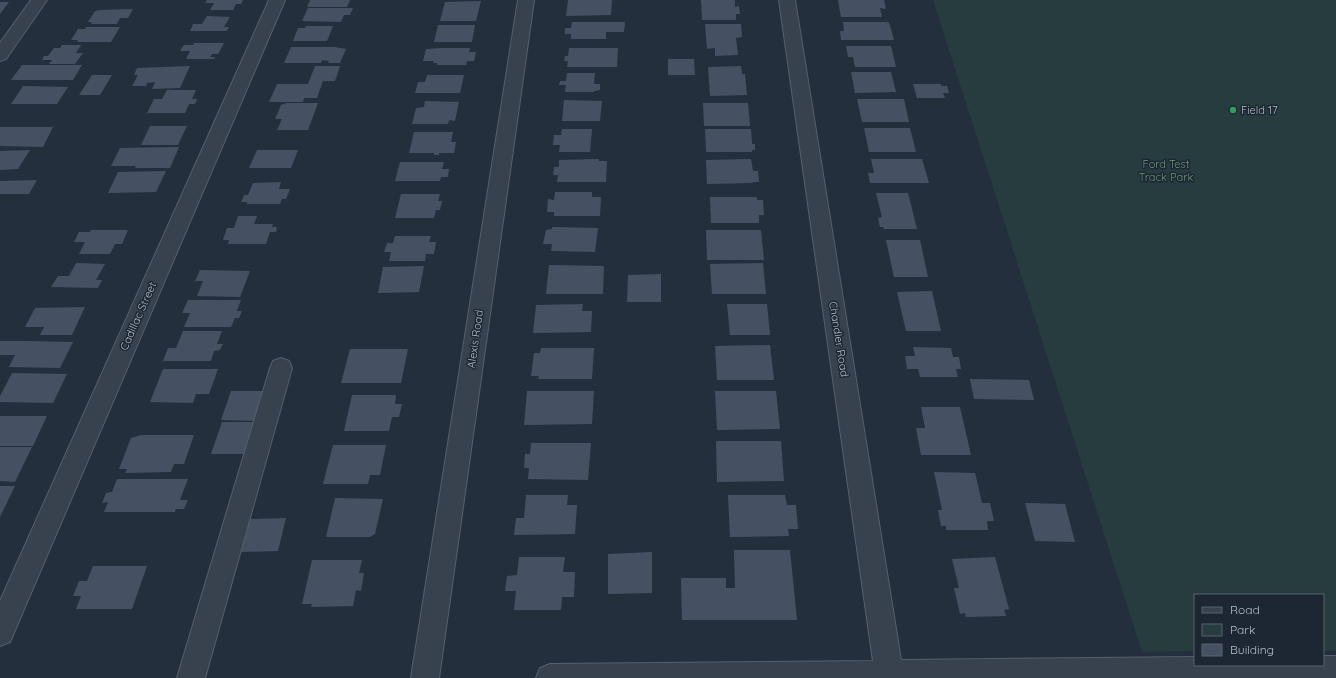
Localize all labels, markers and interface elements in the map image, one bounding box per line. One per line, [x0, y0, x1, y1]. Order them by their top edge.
place label: Field 17 [1241, 103, 1278, 117]
marker: Field 17 [1228, 105, 1238, 115]
park label: Ford Test Track Park [1139, 157, 1193, 184]
street label: Cadillac Street [117, 279, 159, 352]
street label: Chandler Road [826, 300, 852, 378]
street label: Alexis Road [464, 309, 486, 369]
legend [1194, 594, 1324, 666]
text: Road [1230, 602, 1260, 617]
text: Park [1230, 622, 1255, 637]
text: Building [1230, 642, 1274, 657]

